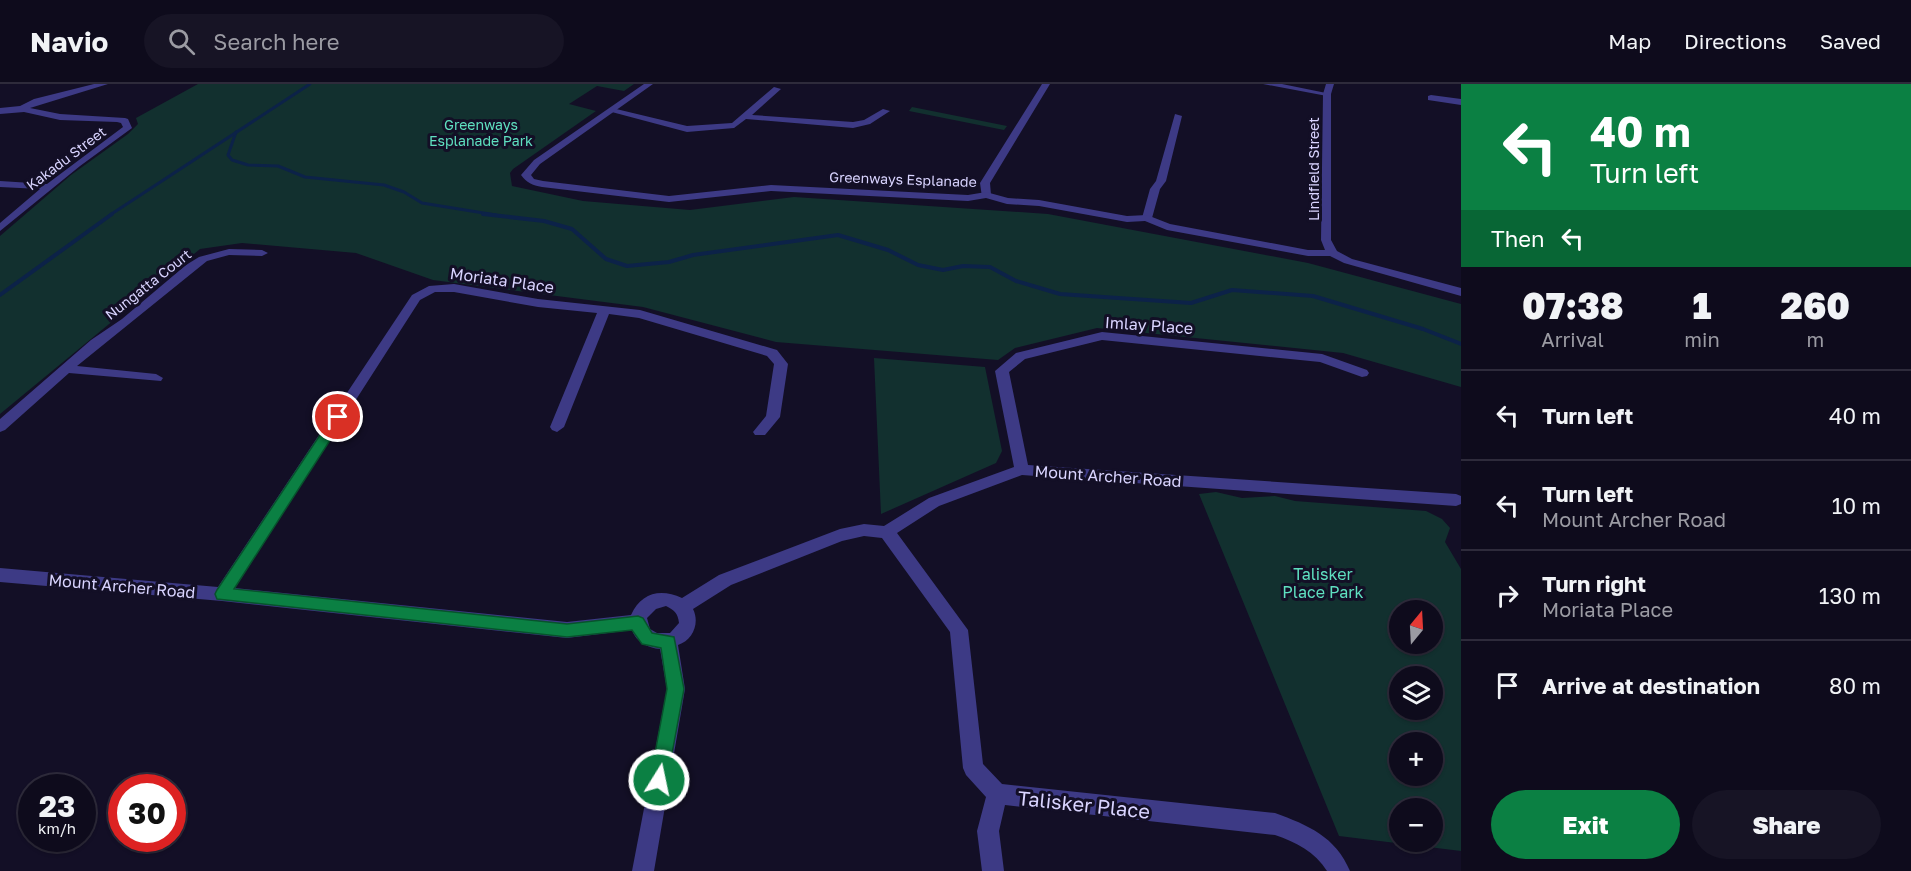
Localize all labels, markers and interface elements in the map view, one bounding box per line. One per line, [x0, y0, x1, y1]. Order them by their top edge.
search box [144, 14, 564, 68]
text: Navio [30, 25, 108, 58]
icon: search [165, 25, 198, 58]
text: Search here [213, 28, 339, 55]
text: Map [1608, 28, 1651, 54]
text: Directions [1684, 28, 1787, 54]
text: Saved [1820, 28, 1881, 54]
text: 40 m [1590, 106, 1691, 156]
icon: left [1491, 108, 1569, 186]
park label: Greenways Esplanade Park [429, 116, 533, 149]
street label: Lindfield Street [1305, 117, 1322, 221]
street label: Kakadu Street [23, 123, 109, 193]
text: Turn left [1590, 157, 1699, 189]
street label: Greenways Esplanade [829, 168, 977, 190]
icon: left [1556, 222, 1589, 255]
text: Then [1491, 225, 1544, 252]
street label: Nungatta Court [102, 245, 194, 323]
street label: Moriata Place [449, 263, 555, 297]
text: 07:38 [1522, 284, 1623, 327]
text: 1 [1693, 284, 1712, 327]
text: 260 [1781, 284, 1850, 327]
street label: Imlay Place [1104, 312, 1194, 338]
text: Arrival [1541, 327, 1604, 351]
text: min [1684, 327, 1720, 351]
text: m [1806, 327, 1824, 351]
pin [312, 391, 363, 442]
icon: left [1491, 399, 1524, 432]
icon: arrive [321, 400, 354, 433]
text: Turn left [1542, 402, 1633, 429]
text: 40 m [1829, 402, 1881, 429]
street label: Mount Archer Road [1034, 461, 1182, 491]
text: Turn left [1542, 480, 1633, 507]
icon: left [1491, 489, 1524, 522]
text: 10 m [1832, 492, 1881, 519]
text: Mount Archer Road [1542, 507, 1726, 531]
park label: Talisker Place Park [1282, 564, 1364, 602]
street label: Mount Archer Road [48, 570, 196, 602]
text: Turn right [1542, 570, 1646, 597]
icon: right [1491, 579, 1524, 612]
text: 130 m [1819, 582, 1881, 609]
text: Moriata Place [1542, 597, 1673, 621]
north arrow [1389, 600, 1443, 654]
map controls [1389, 600, 1443, 852]
button: layers [1389, 666, 1443, 720]
icon: arrive [1491, 669, 1524, 702]
text: Arrive at destination [1542, 672, 1760, 699]
text: 80 m [1829, 672, 1881, 699]
button: + [1389, 732, 1443, 786]
position arrow [627, 748, 691, 812]
speed limit sign: 30 [108, 774, 186, 852]
street label: Talisker Place [1017, 785, 1151, 823]
text: 23 [39, 788, 75, 824]
button: Exit [1491, 790, 1680, 859]
button: Share [1692, 790, 1881, 859]
button: − [1389, 798, 1443, 852]
text: km/h [38, 819, 76, 837]

